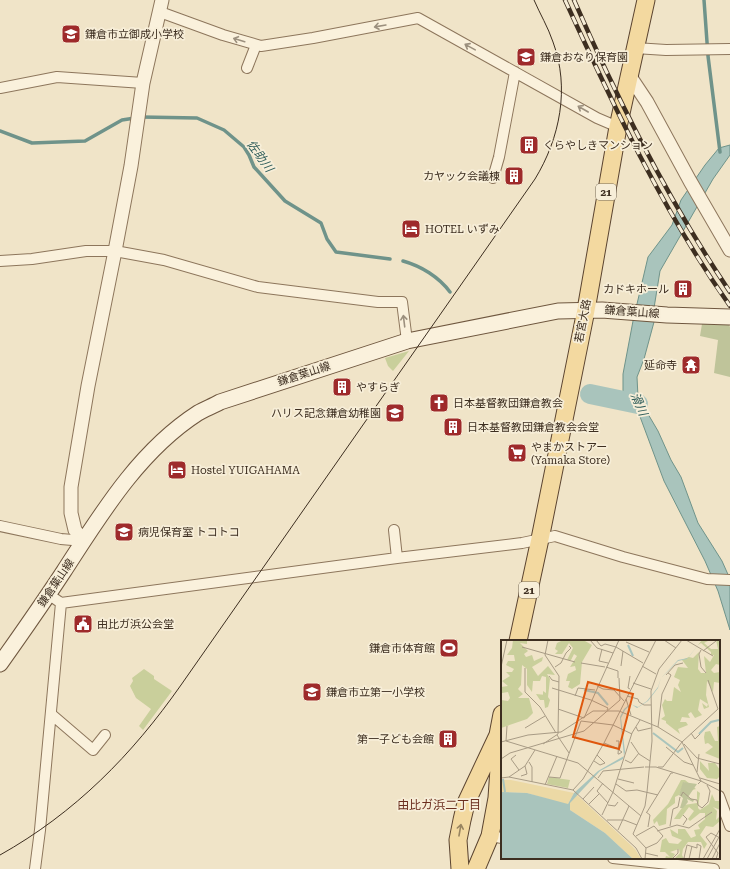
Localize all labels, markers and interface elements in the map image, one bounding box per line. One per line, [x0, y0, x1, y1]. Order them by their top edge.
one-way arrow [374, 22, 387, 30]
school or university icon: 鎌倉市立御成小学校 [60, 23, 82, 45]
place label: 鎌倉市立御成小学校 [85, 28, 184, 41]
one-way arrow [232, 36, 245, 43]
one-way arrow [464, 42, 476, 50]
school or university icon: 鎌倉おなり保育園 [515, 46, 537, 68]
place label: 鎌倉おなり保育園 [540, 51, 628, 64]
one-way arrow [577, 105, 589, 113]
building icon: くらやしきマンション [518, 134, 540, 156]
water label: 佐助川 [244, 137, 277, 176]
place label: くらやしきマンション [543, 139, 653, 152]
building icon: カヤック会議棟 [503, 165, 525, 187]
place label: カヤック会議棟 [423, 170, 500, 183]
road number: 21 [596, 184, 616, 200]
hotel icon: HOTEL いずみ [400, 218, 422, 240]
place label: HOTEL いずみ [425, 223, 500, 236]
building icon: カドキホール [672, 278, 694, 300]
place label: カドキホール [603, 283, 669, 296]
street label: 若宮大路 [572, 298, 594, 344]
street label: 鎌倉葉山線 [604, 304, 660, 320]
one-way arrow [400, 315, 408, 328]
temple icon: 延命寺 [680, 354, 702, 376]
street label: 鎌倉葉山線 [276, 359, 332, 389]
place label: 延命寺 [644, 359, 677, 372]
building icon: やすらぎ [331, 376, 353, 398]
place label: やすらぎ [356, 381, 400, 394]
water label: 滑川 [628, 390, 651, 420]
church icon: 日本基督教団鎌倉教会 [428, 392, 450, 414]
place label: 日本基督教団鎌倉教会 [453, 397, 563, 410]
school or university icon: ハリス記念鎌倉幼稚園 [384, 402, 406, 424]
place label: ハリス記念鎌倉幼稚園 [271, 407, 381, 420]
building icon: 日本基督教団鎌倉教会会堂 [442, 416, 464, 438]
place label: 日本基督教団鎌倉教会会堂 [467, 421, 599, 434]
place label: やまかストアー (Yamaka Store) [531, 441, 611, 467]
supermarket icon: やまかストアー (Yamaka Store) [506, 442, 528, 464]
hotel icon: Hostel YUIGAHAMA [166, 459, 188, 481]
place label: Hostel YUIGAHAMA [191, 464, 300, 477]
school or university icon: 病児保育室 トコトコ [113, 521, 135, 543]
place label: 病児保育室 トコトコ [138, 526, 240, 539]
street label: 鎌倉葉山線 [35, 557, 77, 609]
road number: 21 [519, 582, 539, 598]
public building icon: 由比ガ浜公会堂 [72, 613, 94, 635]
place label: 由比ガ浜公会堂 [97, 618, 174, 631]
sports icon: 鎌倉市体育館 [438, 637, 460, 659]
inset map [501, 640, 720, 859]
place label: 鎌倉市体育館 [369, 642, 435, 655]
school or university icon: 鎌倉市立第一小学校 [301, 681, 323, 703]
place label: 鎌倉市立第一小学校 [326, 686, 425, 699]
building icon: 第一子ども会館 [437, 728, 459, 750]
place label: 第一子ども会館 [357, 733, 434, 746]
district label: 由比ガ浜二丁目 [397, 798, 481, 812]
one-way arrow [456, 824, 464, 837]

